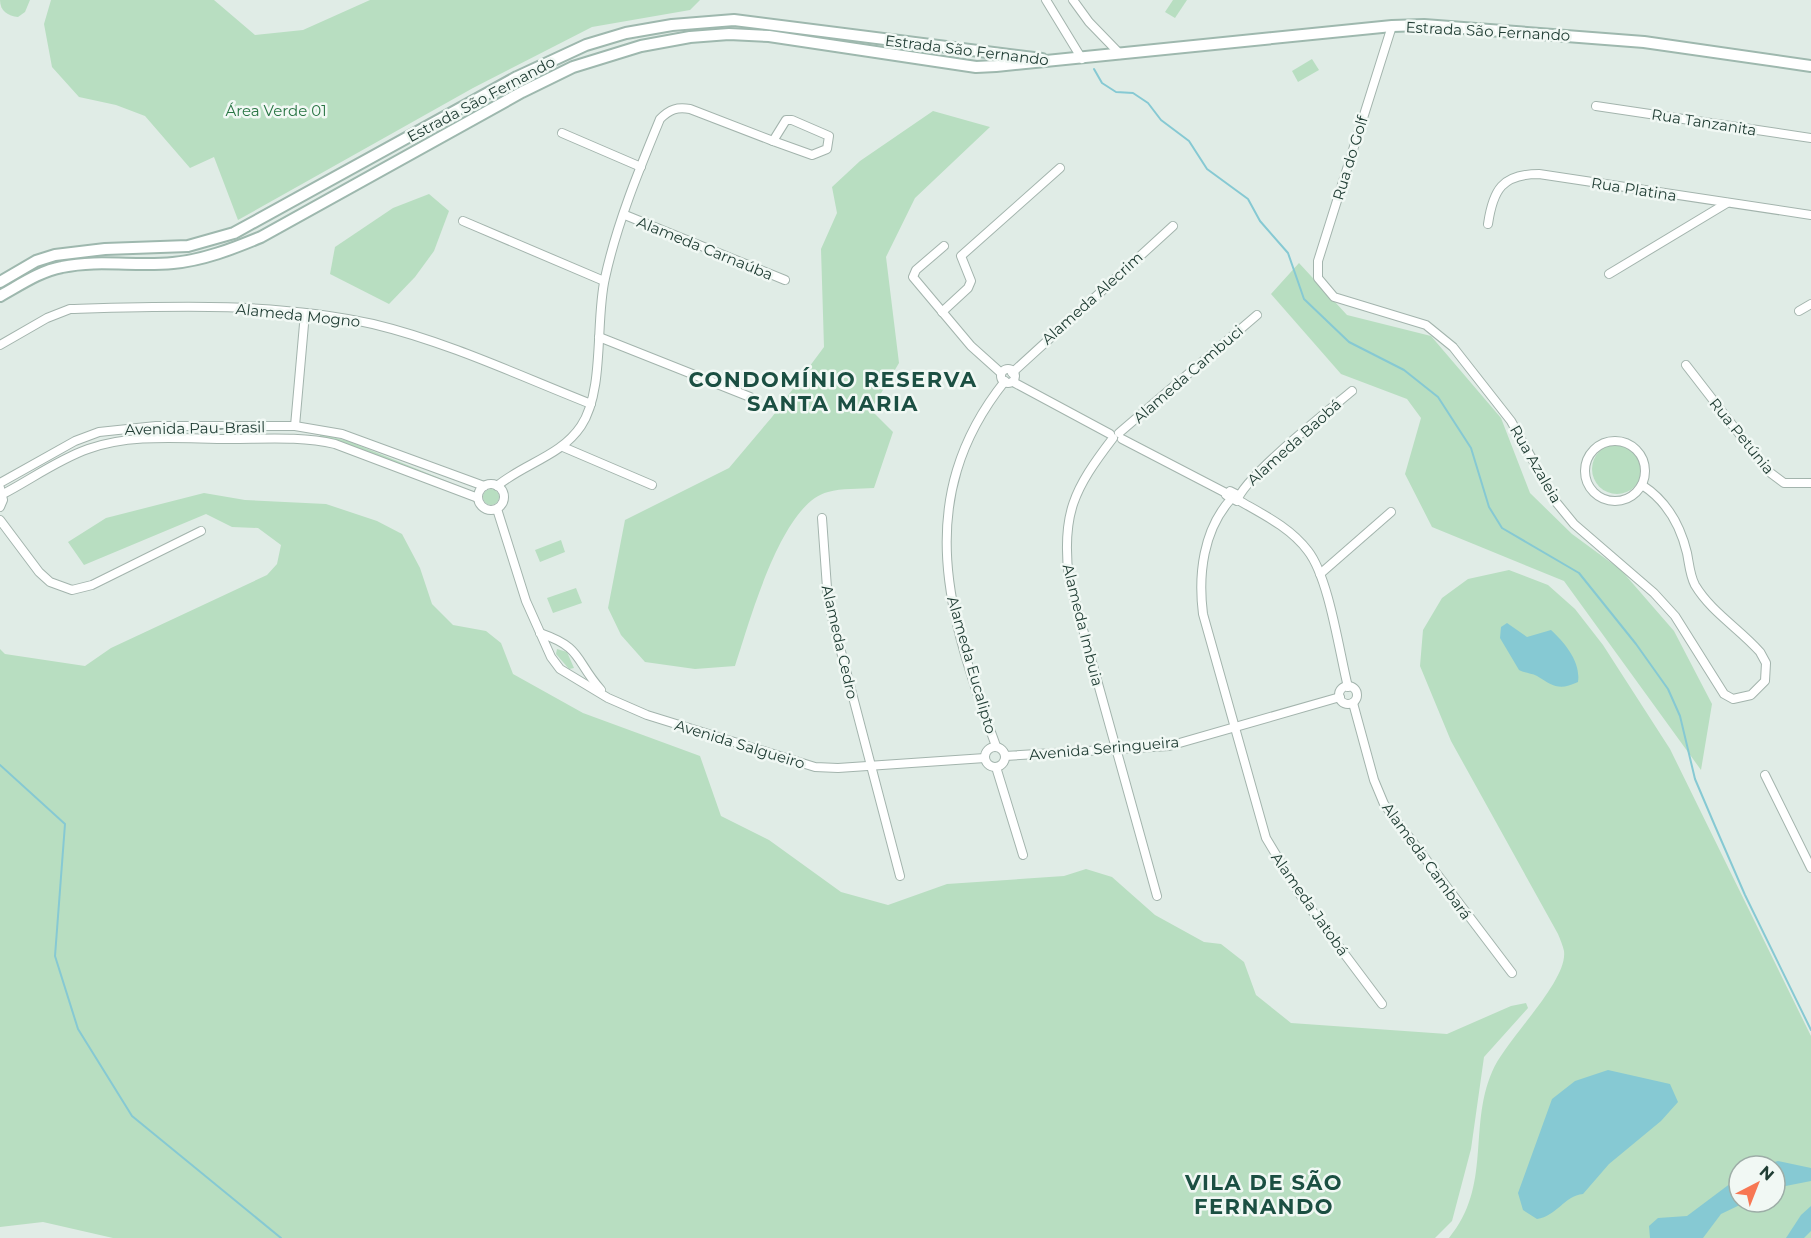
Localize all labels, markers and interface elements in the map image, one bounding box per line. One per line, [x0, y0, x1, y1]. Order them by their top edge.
street label: Estrada São Fernando [1405, 17, 1571, 45]
street label: Estrada São Fernando [884, 31, 1050, 69]
street label: Estrada São Fernando [404, 52, 558, 146]
park label: Área Verde 01 [225, 101, 327, 120]
street label: Rua Tanzanita [1650, 104, 1758, 140]
street label: Rua do Golf [1328, 113, 1372, 203]
street label: Rua Platina [1590, 173, 1678, 205]
street label: Alameda Carnaúba [634, 212, 776, 284]
street label: Alameda Alecrim [1037, 248, 1147, 348]
street label: Alameda Mogno [235, 299, 361, 331]
street label: Alameda Cambuci [1129, 321, 1247, 427]
district label: CONDOMÍNIO RESERVA SANTA MARIA [688, 367, 978, 416]
street label: Rua Petúnia [1705, 394, 1779, 478]
street label: Alameda Baobá [1243, 395, 1345, 489]
street label: Avenida Pau-Brasil [125, 417, 265, 439]
street label: Rua Azaleia [1506, 422, 1566, 506]
street label: Alameda Imbuia [1059, 562, 1107, 688]
street label: Alameda Cedro [818, 583, 862, 701]
street label: Alameda Eucalipto [943, 594, 1001, 736]
street label: Avenida Salgueiro [673, 715, 807, 773]
street label: Avenida Seringueira [1028, 732, 1180, 764]
street label: Alameda Cambará [1378, 799, 1476, 923]
street label: Alameda Jatobá [1267, 849, 1353, 959]
north arrow [1727, 1154, 1787, 1214]
text: N [1756, 1162, 1778, 1185]
district label: VILA DE SÃO FERNANDO [1184, 1170, 1343, 1219]

